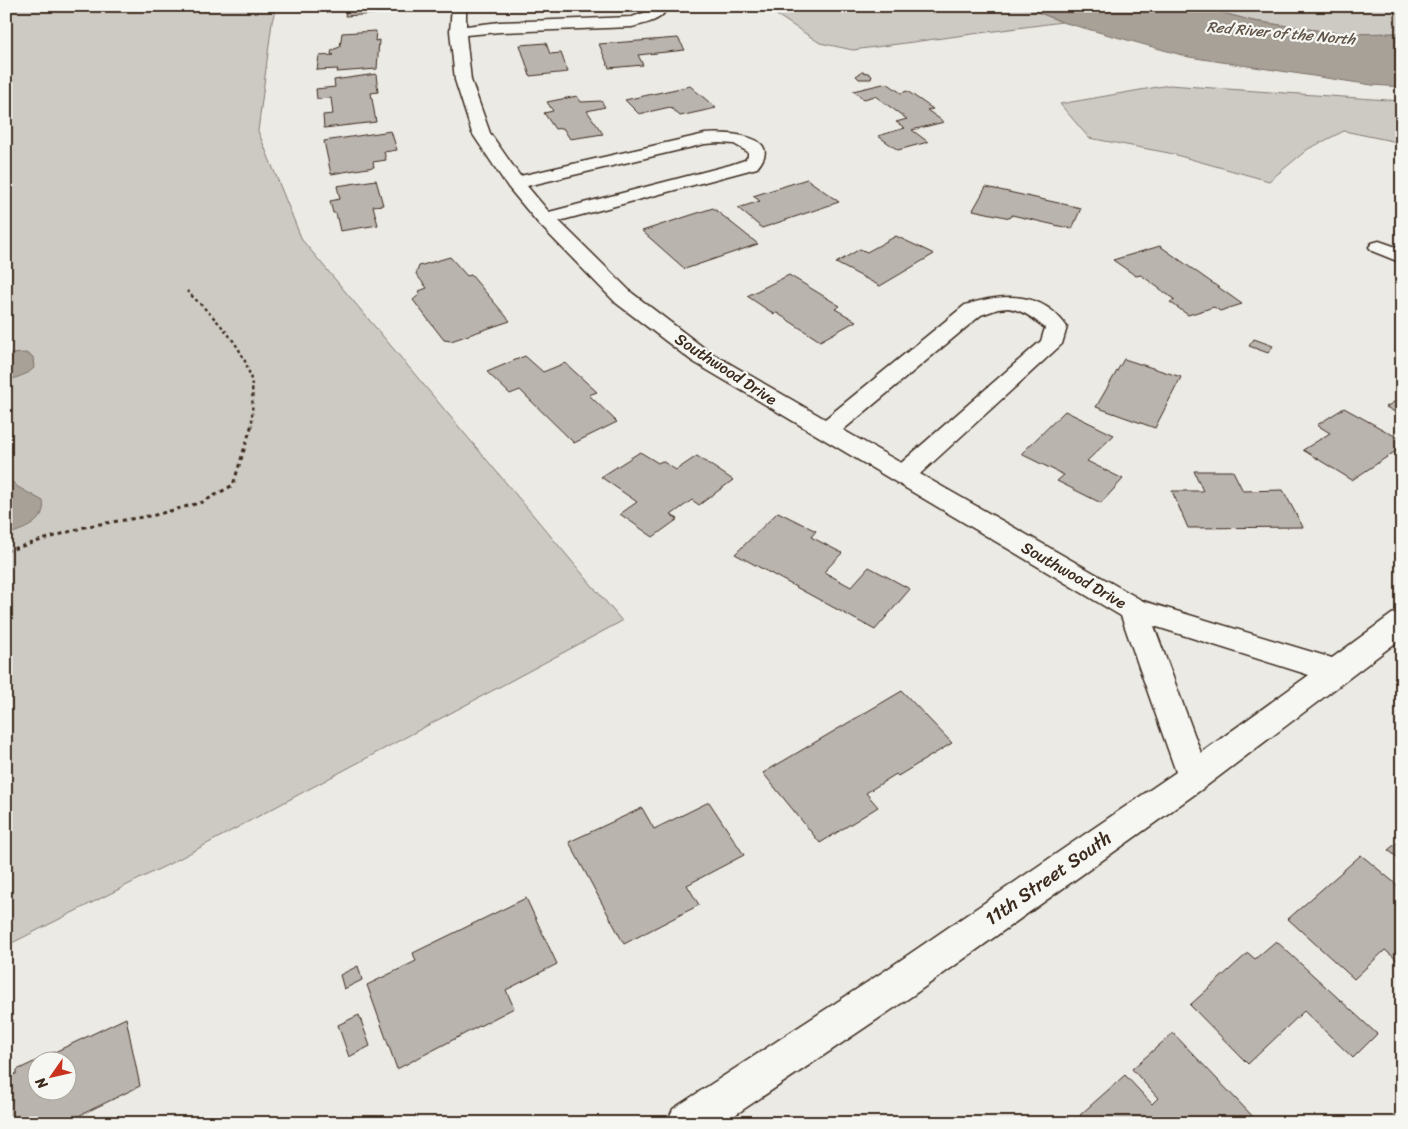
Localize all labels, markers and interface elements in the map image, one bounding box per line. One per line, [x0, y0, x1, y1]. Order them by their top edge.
water label: Red River of the North [1206, 14, 1357, 53]
street label: Southwood Drive [669, 325, 783, 413]
street label: Southwood Drive [1016, 533, 1132, 617]
street label: 11th Street South [978, 822, 1118, 934]
north arrow [28, 1052, 78, 1102]
text: N [28, 1072, 55, 1095]

